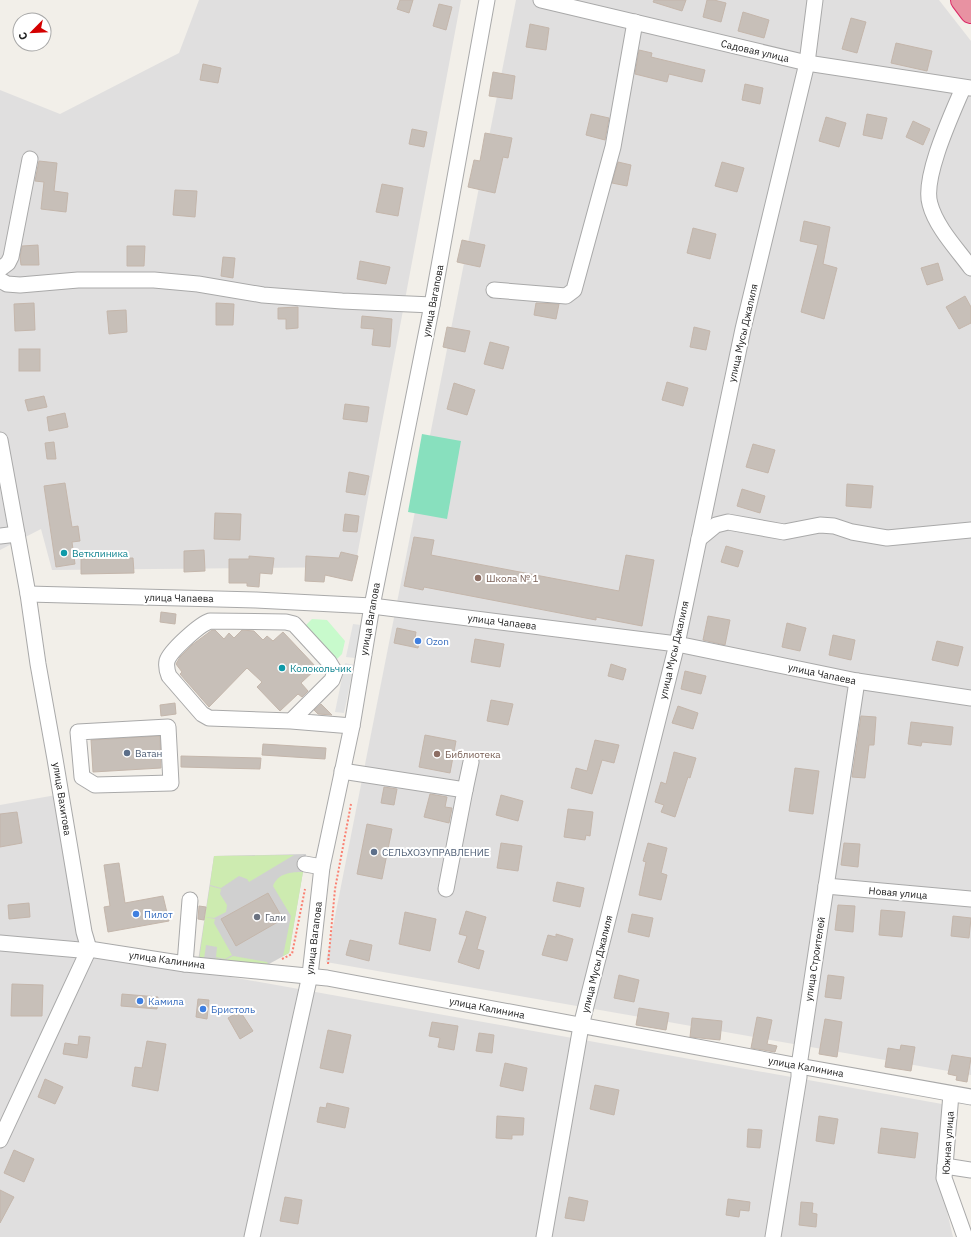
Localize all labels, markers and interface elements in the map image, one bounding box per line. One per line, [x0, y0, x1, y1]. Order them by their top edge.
north arrow [12, 12, 52, 52]
text: С [15, 30, 31, 42]
street label: Садовая улица [720, 37, 791, 65]
street label: улица Вагапова [420, 263, 447, 338]
street label: улица Мусы Джалиля [725, 283, 761, 383]
place label: Ветклиника [72, 547, 129, 560]
marker: Ветклиника [59, 548, 69, 558]
place label: Школа № 1 [486, 572, 538, 585]
marker: Школа № 1 [473, 573, 483, 583]
street label: улица Вагапова [357, 581, 383, 656]
street label: улица Чапаева [144, 591, 214, 605]
street label: улица Мусы Джалиля [656, 600, 692, 700]
street label: улица Чапаева [467, 611, 538, 633]
place label: Ozon [426, 635, 449, 648]
marker: Ozon [413, 636, 423, 646]
street label: улица Чапаева [787, 660, 858, 688]
place label: Колокольчик [290, 662, 352, 675]
marker: Колокольчик [277, 663, 287, 673]
place label: Ватан [135, 747, 163, 760]
marker: Ватан [122, 748, 132, 758]
place label: Библиотека [445, 748, 501, 761]
marker: Библиотека [432, 749, 442, 759]
street label: улица Вахитова [50, 761, 74, 837]
place label: СЕЛЬХОЗУПРАВЛЕНИЕ [382, 846, 490, 859]
marker: СЕЛЬХОЗУПРАВЛЕНИЕ [369, 847, 379, 857]
street label: Новая улица [868, 884, 929, 902]
street label: улица Вагапова [303, 900, 325, 975]
place label: Пилот [144, 908, 173, 921]
marker: Пилот [131, 909, 141, 919]
place label: Гали [265, 911, 286, 924]
marker: Гали [252, 912, 262, 922]
street label: улица Мусы Джалиля [579, 914, 615, 1014]
street label: улица Строителей [802, 916, 828, 1002]
street label: улица Калинина [128, 948, 206, 972]
street label: улица Калинина [448, 994, 526, 1022]
place label: Камила [148, 995, 184, 1008]
marker: Камила [135, 996, 145, 1006]
place label: Бристоль [211, 1003, 255, 1016]
marker: Бристоль [198, 1004, 208, 1014]
street label: улица Калинина [767, 1054, 845, 1080]
street label: Южная улица [939, 1110, 957, 1175]

